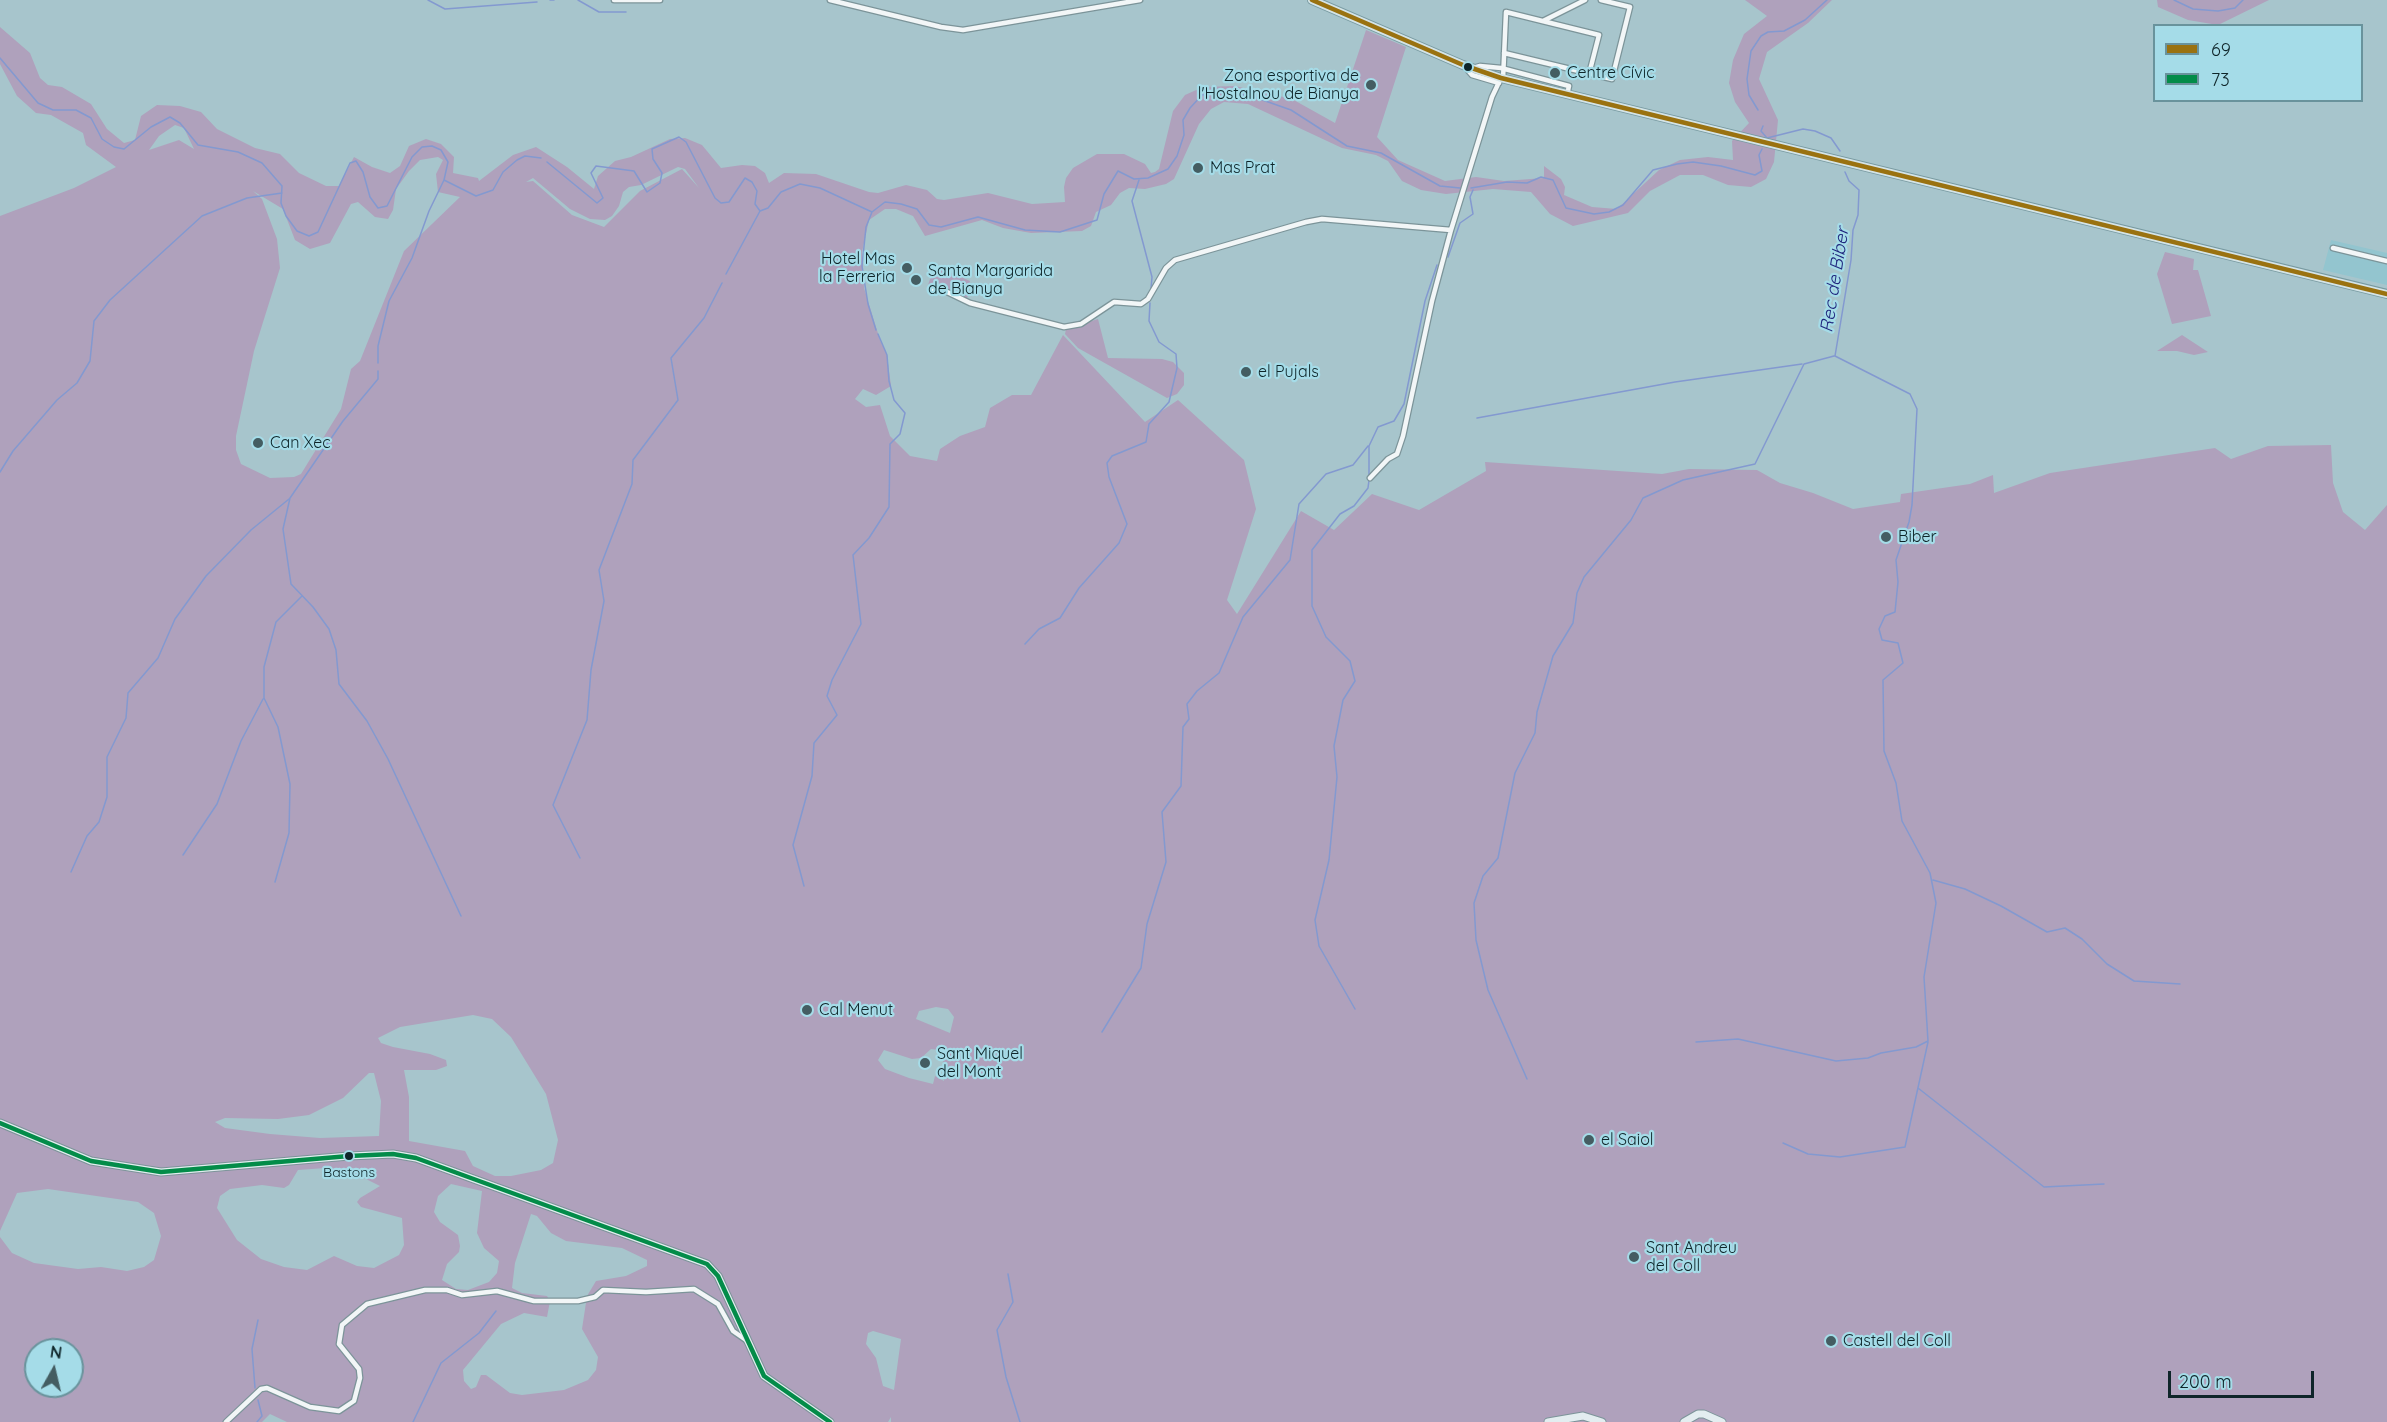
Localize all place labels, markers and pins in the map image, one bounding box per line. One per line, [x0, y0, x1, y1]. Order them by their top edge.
unlabelled marker [1462, 61, 1474, 73]
place label: Centre Cívic [1567, 63, 1654, 83]
place label: Zona esportiva de l'Hostalnou de Bianya [1198, 66, 1359, 104]
marker: Centre Cívic [1548, 66, 1562, 80]
marker: Zona esportiva de l'Hostalnou de Bianya [1364, 78, 1378, 92]
place label: Mas Prat [1210, 158, 1275, 178]
marker: Mas Prat [1191, 161, 1205, 175]
place label: Hotel Mas la Ferreria [819, 249, 895, 287]
marker: Hotel Mas la Ferreria [900, 261, 914, 275]
place label: Santa Margarida de Bianya [928, 261, 1053, 299]
marker: Santa Margarida de Bianya [909, 273, 923, 287]
place label: el Pujals [1258, 362, 1319, 382]
marker: el Pujals [1239, 365, 1253, 379]
place label: Can Xec [270, 433, 331, 453]
marker: Can Xec [251, 436, 265, 450]
place label: Biber [1898, 527, 1937, 547]
marker: Biber [1879, 530, 1893, 544]
place label: Cal Menut [819, 1000, 893, 1020]
marker: Cal Menut [800, 1003, 814, 1017]
place label: Sant Miquel del Mont [937, 1044, 1023, 1082]
marker: Sant Miquel del Mont [918, 1056, 932, 1070]
place label: el Saiol [1601, 1130, 1654, 1150]
marker: el Saiol [1582, 1133, 1596, 1147]
marker: Bastons [343, 1150, 355, 1162]
place label: Bastons [323, 1165, 375, 1181]
place label: Sant Andreu del Coll [1646, 1238, 1737, 1276]
marker: Sant Andreu del Coll [1627, 1250, 1641, 1264]
place label: Castell del Coll [1843, 1331, 1951, 1351]
marker: Castell del Coll [1824, 1334, 1838, 1348]

